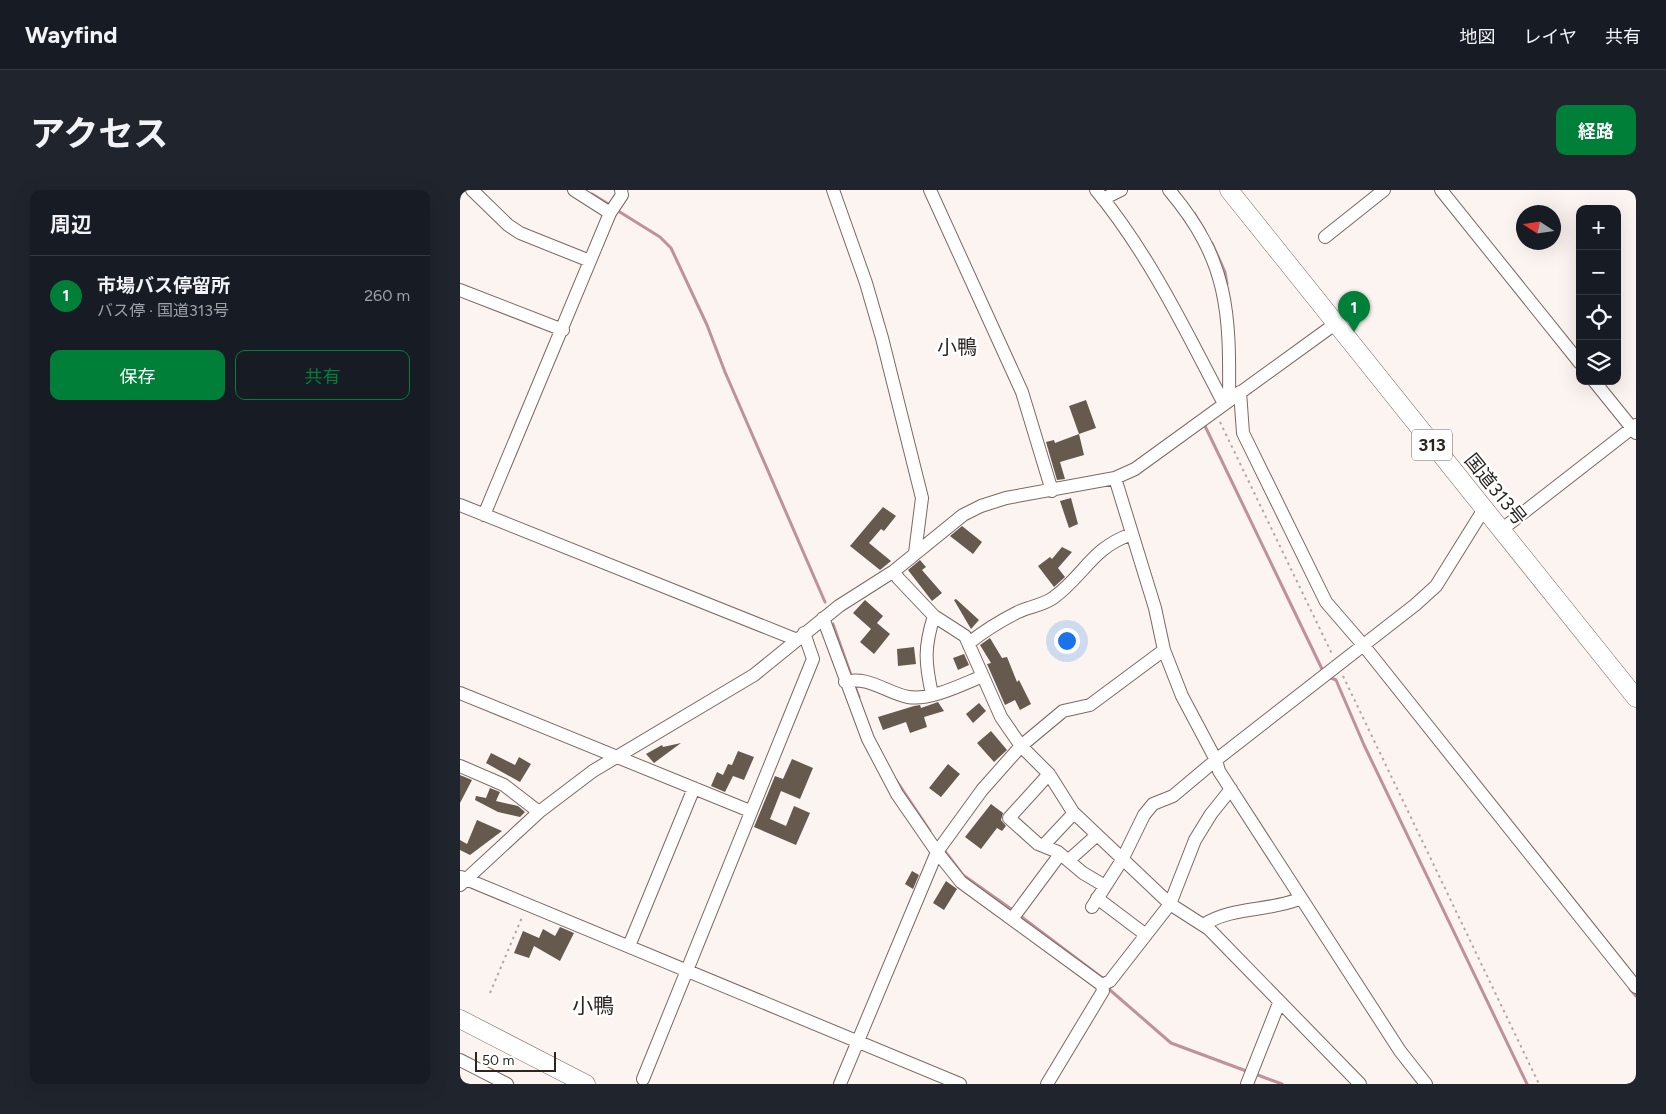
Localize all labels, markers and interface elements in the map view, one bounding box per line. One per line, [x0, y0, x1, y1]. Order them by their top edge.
text: Wayfind [25, 20, 118, 49]
text: 地図 [1460, 26, 1496, 48]
text: レイヤ [1524, 26, 1577, 48]
text: 共有 [1605, 26, 1641, 48]
button: 経路 [1556, 105, 1636, 155]
text: アクセス [30, 113, 168, 155]
north arrow [1516, 205, 1561, 250]
map controls [1576, 205, 1621, 385]
button: + [1576, 205, 1621, 250]
text: 周辺 [50, 212, 92, 237]
button: − [1576, 250, 1621, 295]
text: 市場バス停留所 [97, 274, 230, 297]
text: 1 [63, 286, 69, 305]
text: 260 m [364, 286, 410, 305]
pin: 1 [1338, 291, 1370, 332]
button: locate [1576, 295, 1621, 340]
text: バス停 · 国道313号 [97, 301, 229, 320]
district label: 小鴨 [937, 335, 977, 359]
button: layers [1576, 340, 1621, 385]
button: 保存 [50, 350, 225, 400]
button: 共有 [235, 350, 410, 400]
road number: 313 [1412, 430, 1452, 460]
street label: 国道313号 [1460, 449, 1531, 530]
your location [1054, 628, 1080, 654]
district label: 小鴨 [572, 993, 614, 1018]
scale bar [475, 1049, 556, 1072]
text: 50 m [482, 1052, 514, 1069]

